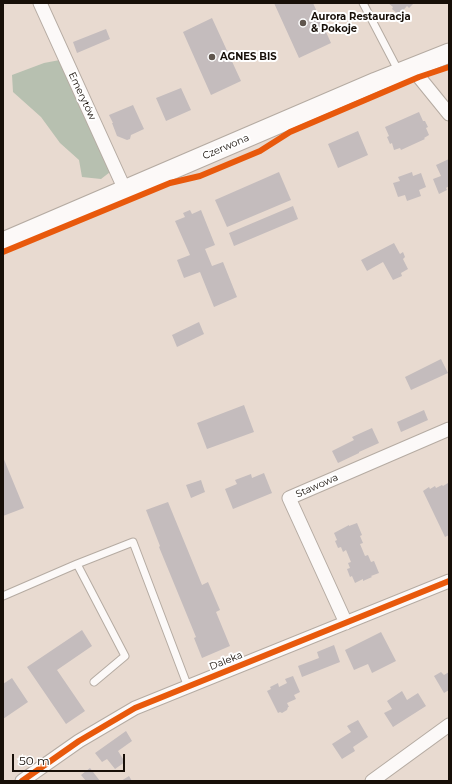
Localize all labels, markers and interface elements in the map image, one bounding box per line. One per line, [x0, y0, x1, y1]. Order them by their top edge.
place label: Aurora Restauracja & Pokoje [311, 11, 411, 34]
marker: Aurora Restauracja & Pokoje [298, 18, 308, 28]
place label: AGNES BIS [220, 51, 277, 63]
marker: AGNES BIS [207, 52, 217, 62]
street label: Emerytów [66, 70, 98, 122]
street label: Czerwona [201, 132, 251, 162]
street label: Stawowa [294, 471, 340, 501]
street label: Daleka [208, 649, 244, 673]
scale bar [14, 746, 127, 772]
text: 50 m [19, 753, 50, 768]

